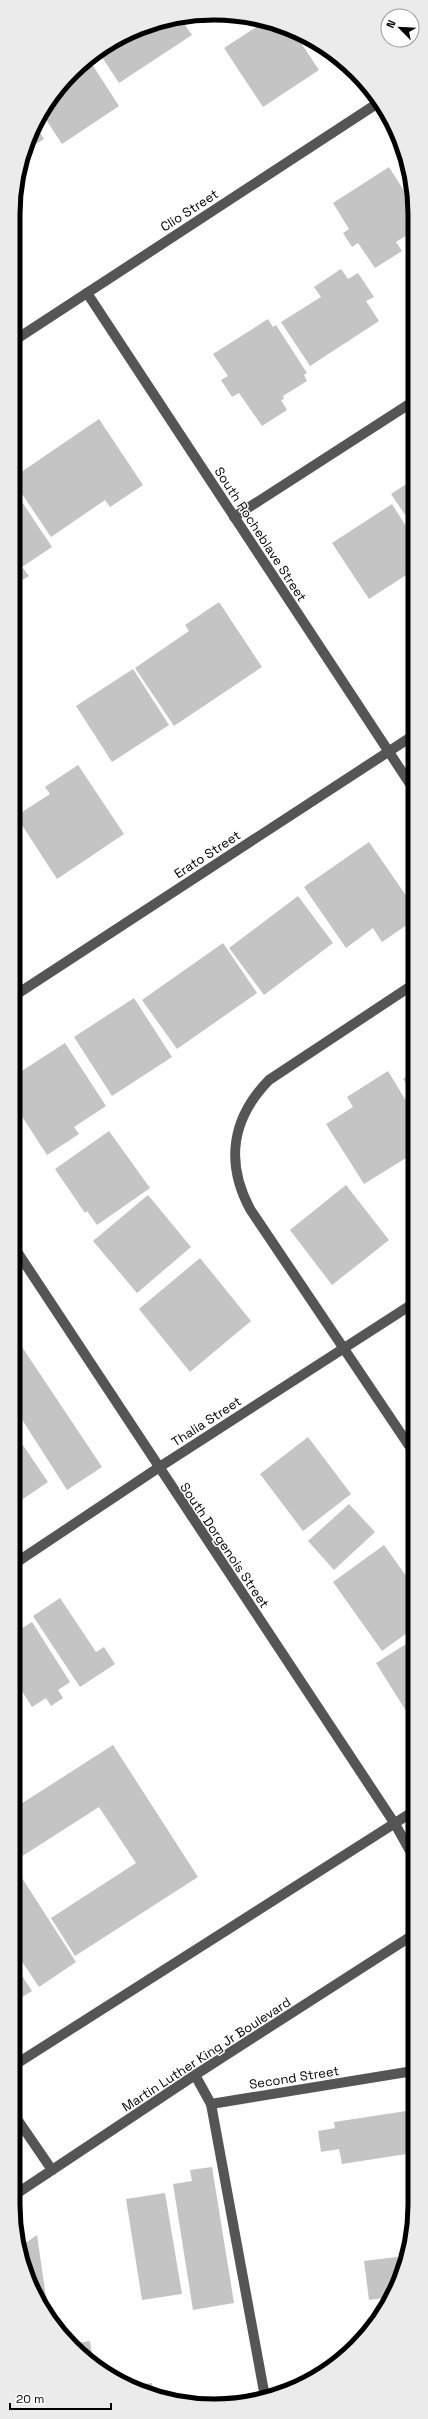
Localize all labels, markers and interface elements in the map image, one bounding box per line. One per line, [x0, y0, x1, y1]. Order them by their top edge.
north arrow [380, 8, 420, 48]
text: N [383, 18, 399, 30]
street label: Clio Street [157, 185, 222, 235]
street label: South Rocheblave Street [211, 464, 311, 605]
street label: Erato Street [171, 827, 244, 882]
street label: Thalia Street [168, 1392, 244, 1450]
street label: South Dorgenois Street [176, 1479, 273, 1611]
street label: Martin Luther King Jr Boulevard [119, 1993, 294, 2115]
street label: Second Street [248, 2062, 340, 2093]
scale bar [10, 2385, 111, 2411]
text: 20 m [16, 2391, 44, 2407]

